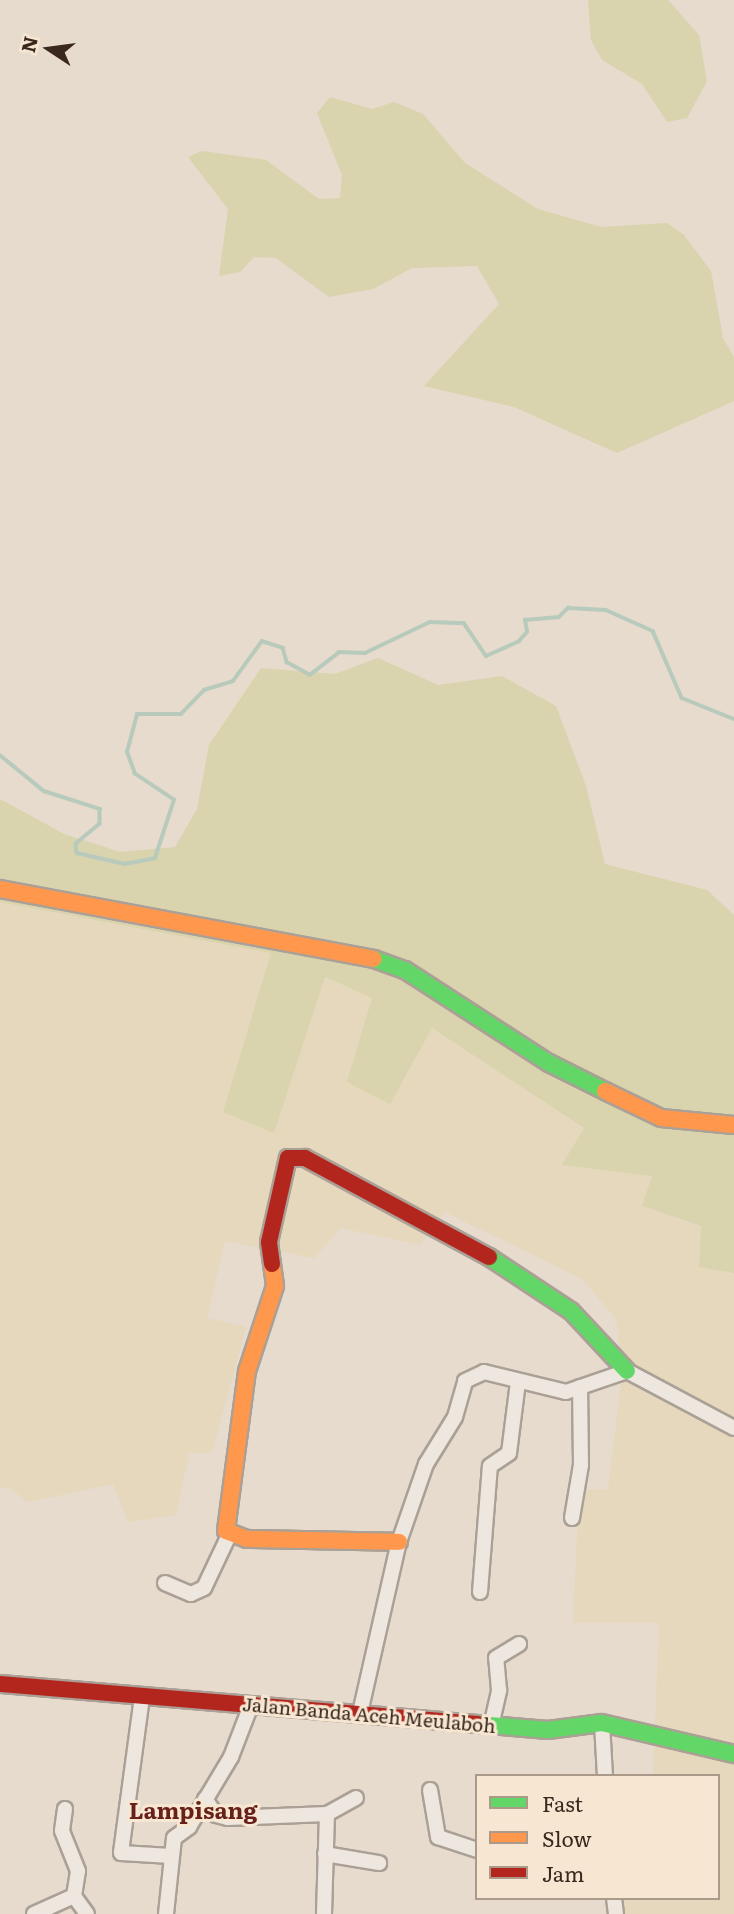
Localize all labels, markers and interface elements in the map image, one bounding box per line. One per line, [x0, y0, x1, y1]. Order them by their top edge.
north arrow [14, 14, 84, 84]
text: N [13, 33, 44, 55]
street label: Jalan Banda Aceh Meulaboh [241, 1693, 497, 1737]
legend [475, 1774, 720, 1900]
text: Fast [542, 1787, 583, 1818]
district label: Lampisang [129, 1795, 257, 1823]
text: Slow [542, 1822, 592, 1853]
text: Jam [542, 1857, 584, 1888]

